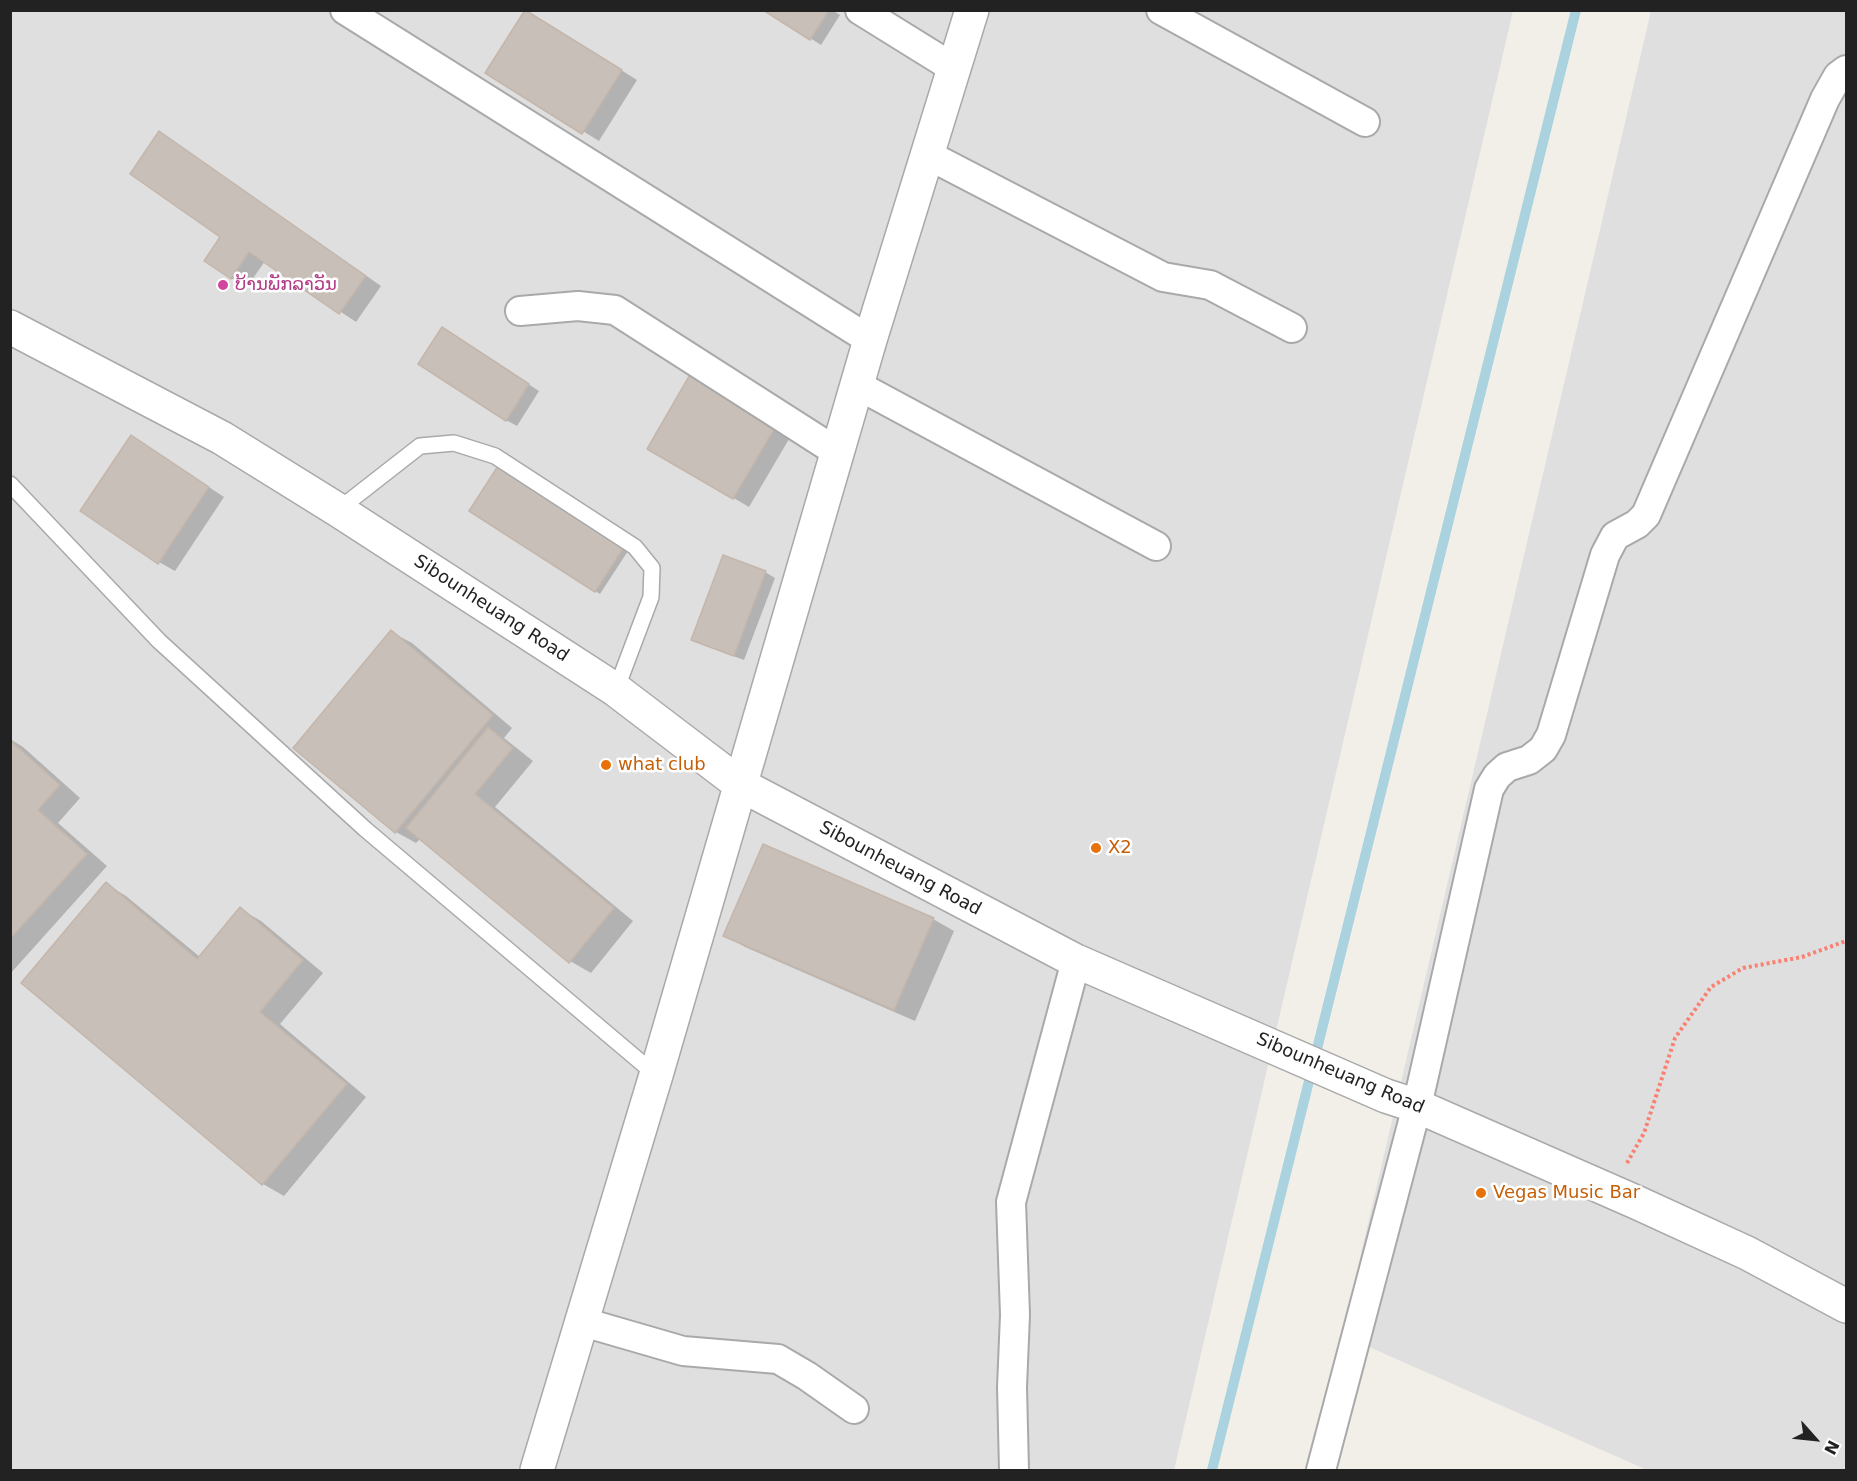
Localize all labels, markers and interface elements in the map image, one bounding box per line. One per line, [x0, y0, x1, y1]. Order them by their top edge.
place label: ບ້ານພັກລາວັນ [235, 274, 337, 296]
marker: ບ້ານພັກລາວັນ [216, 278, 230, 292]
street label: Sibounheuang Road [410, 551, 572, 667]
place label: what club [618, 754, 706, 776]
marker: what club [599, 758, 613, 772]
street label: Sibounheuang Road [815, 817, 985, 921]
place label: X2 [1108, 837, 1132, 859]
marker: X2 [1089, 841, 1103, 855]
street label: Sibounheuang Road [1253, 1029, 1427, 1119]
place label: Vegas Music Bar [1493, 1182, 1640, 1204]
marker: Vegas Music Bar [1474, 1186, 1488, 1200]
north arrow [1785, 1409, 1845, 1469]
text: N [1820, 1437, 1843, 1458]

